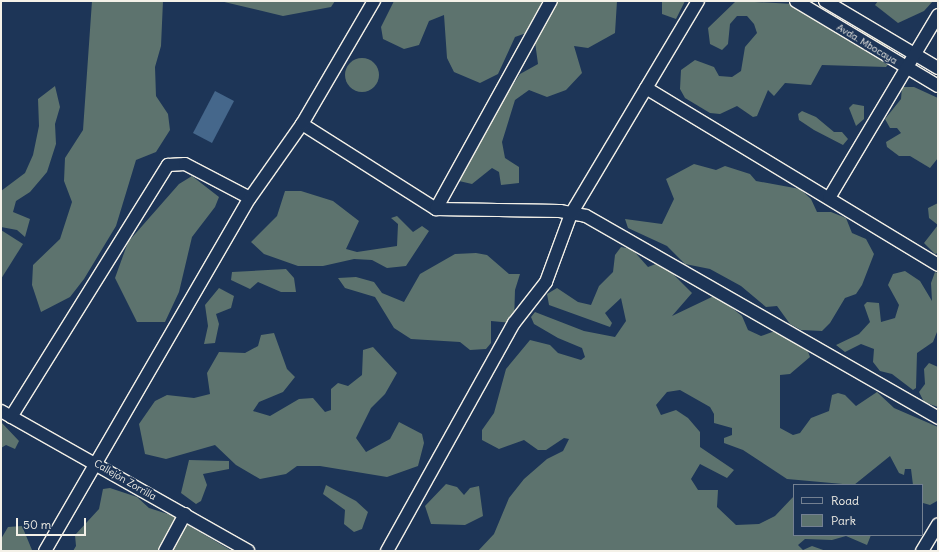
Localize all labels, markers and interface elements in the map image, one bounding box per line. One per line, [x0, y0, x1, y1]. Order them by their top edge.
street label: Avda. Mbocaya [835, 21, 899, 67]
street label: Callejón Zorrilla [92, 457, 158, 503]
legend [793, 484, 923, 536]
text: Road [831, 493, 859, 508]
scale bar [18, 510, 88, 536]
text: Park [831, 513, 856, 528]
text: 50 m [23, 517, 51, 532]

